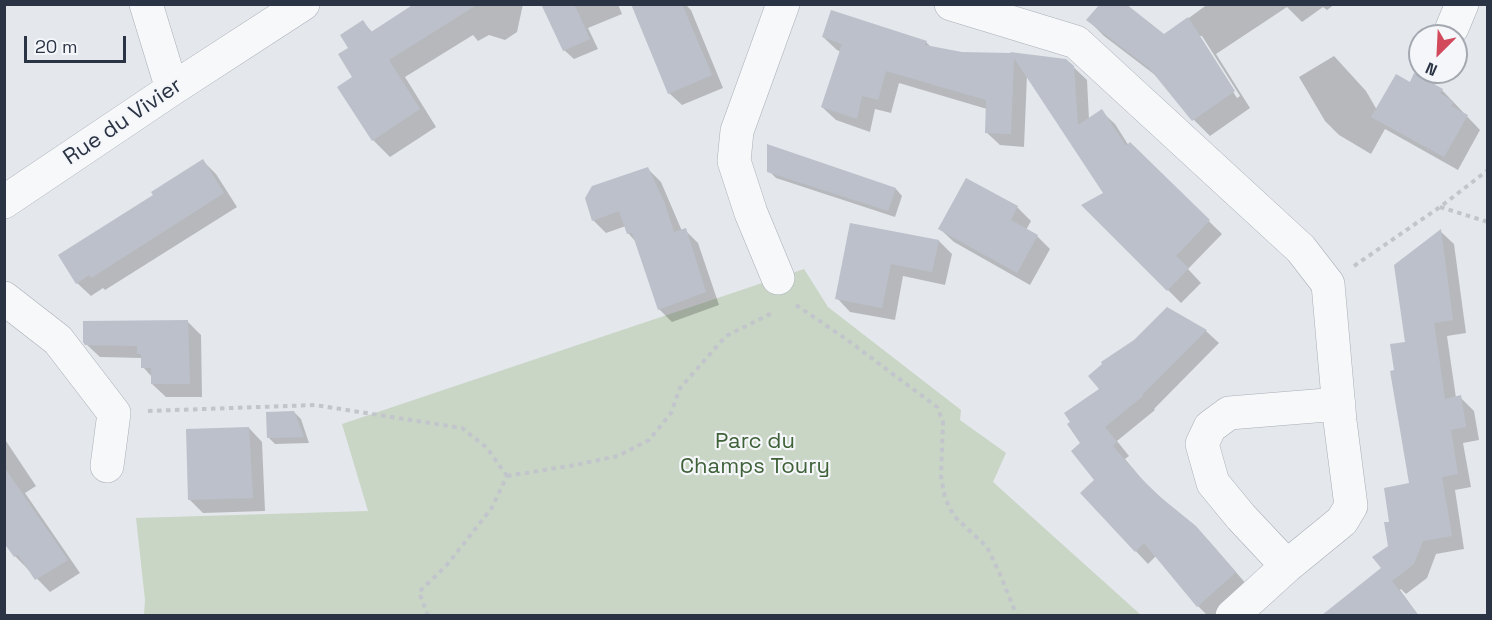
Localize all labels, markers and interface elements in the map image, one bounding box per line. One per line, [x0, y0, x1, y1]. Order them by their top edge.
scale bar [27, 24, 129, 62]
north arrow [1408, 24, 1468, 84]
text: 20 m [35, 35, 78, 58]
text: N [1422, 57, 1440, 81]
street label: Rue du Vivier [59, 73, 187, 171]
park label: Parc du Champs Toury [680, 429, 830, 481]

